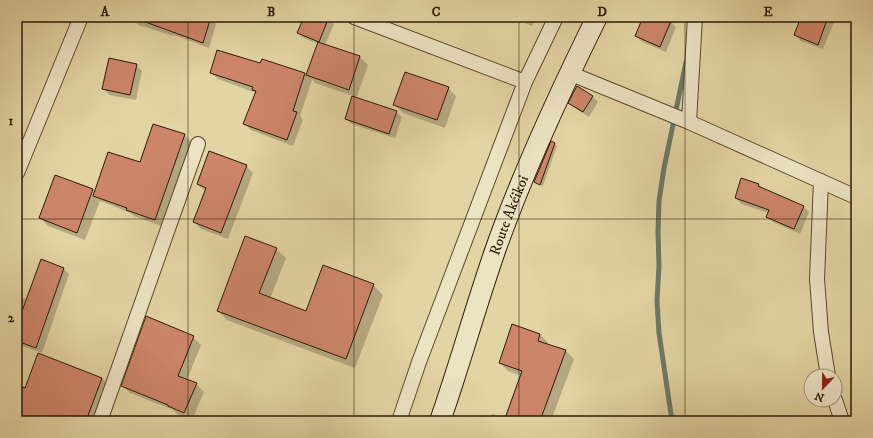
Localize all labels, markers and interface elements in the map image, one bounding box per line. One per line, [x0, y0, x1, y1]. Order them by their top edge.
text: A [100, 4, 110, 20]
text: B [267, 4, 275, 20]
text: C [432, 4, 441, 20]
text: D [597, 4, 607, 20]
text: E [763, 4, 773, 20]
text: 1 [9, 113, 14, 129]
street label: Route Akéikoi [485, 172, 533, 258]
text: 2 [8, 310, 15, 326]
north arrow [803, 368, 843, 408]
text: N [813, 388, 826, 405]

